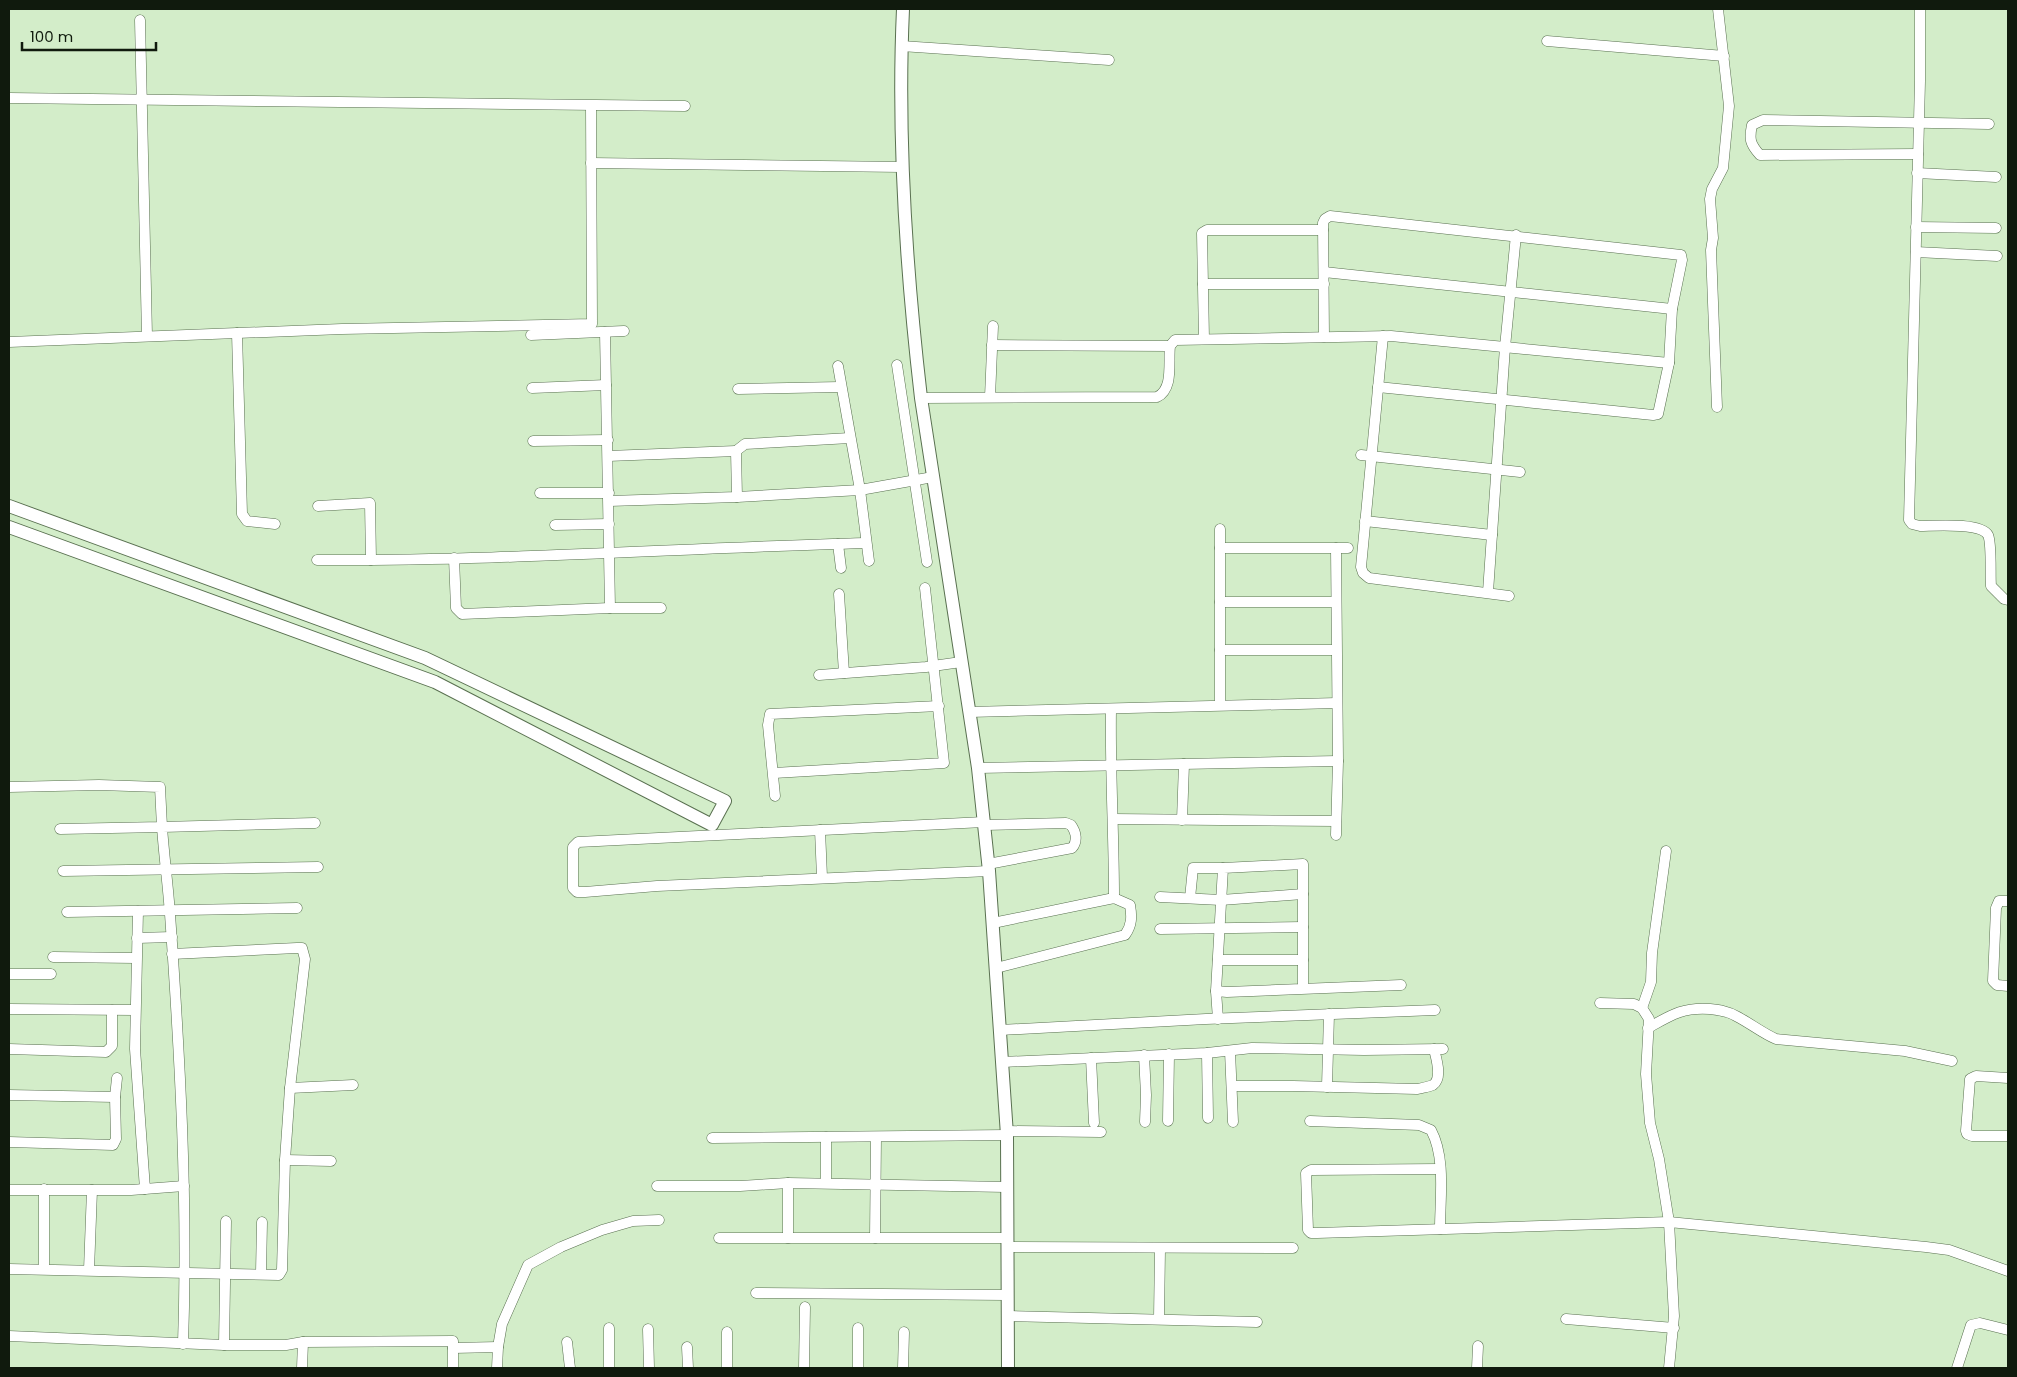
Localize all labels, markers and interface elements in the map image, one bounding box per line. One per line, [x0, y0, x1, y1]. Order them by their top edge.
scale bar [22, 20, 156, 52]
text: 100 m [30, 26, 73, 47]

